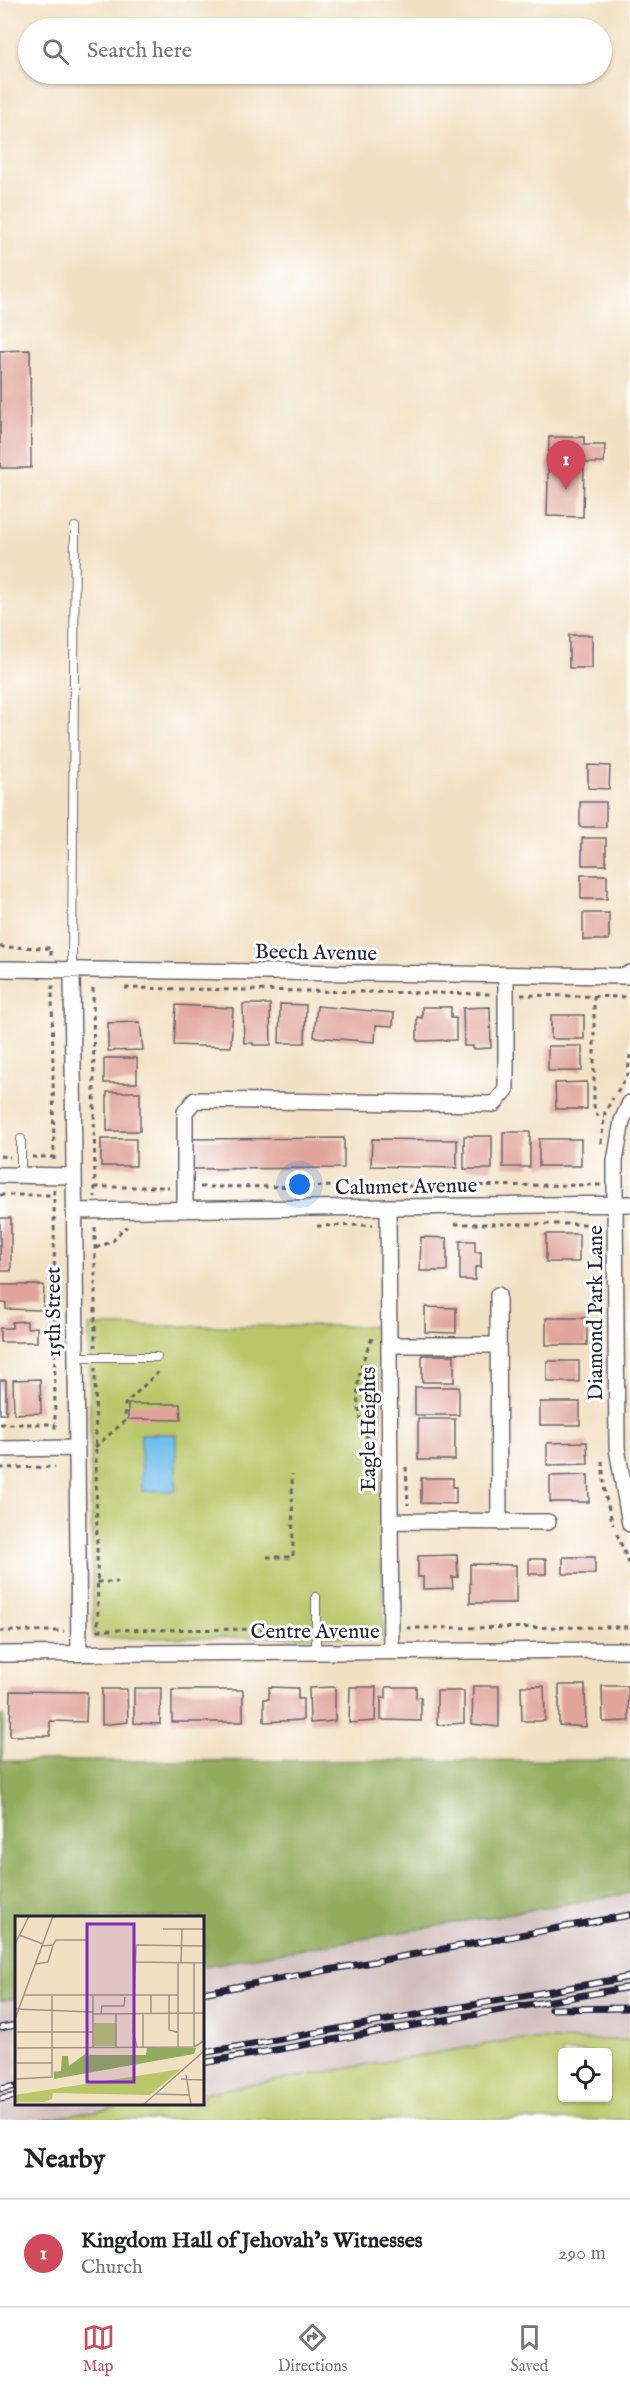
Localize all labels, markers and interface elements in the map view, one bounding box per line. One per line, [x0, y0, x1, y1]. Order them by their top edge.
search box [18, 18, 612, 84]
icon: search [39, 35, 72, 68]
text: Search here [87, 37, 192, 65]
pin: 1 [546, 440, 586, 490]
street label: Beech Avenue [255, 939, 378, 968]
your location [285, 1170, 314, 1199]
street label: Calumet Avenue [335, 1173, 478, 1202]
street label: Diamond Park Lane [583, 1225, 610, 1401]
street label: 15th Street [41, 1267, 68, 1357]
street label: Eagle Heights [356, 1367, 383, 1492]
street label: Centre Avenue [250, 1619, 380, 1646]
inset map [15, 1916, 204, 2105]
map controls [558, 2048, 612, 2102]
button: locate [558, 2048, 612, 2102]
text: Nearby [24, 2143, 105, 2176]
text: Kingdom Hall of Jehovah’s Witnesses [81, 2227, 423, 2255]
text: 1 [40, 2241, 47, 2266]
text: 290 m [558, 2241, 606, 2266]
text: Church [81, 2255, 143, 2280]
tab: Map [82, 2321, 115, 2377]
tab: Directions [278, 2321, 347, 2377]
tab: Saved [511, 2321, 548, 2377]

